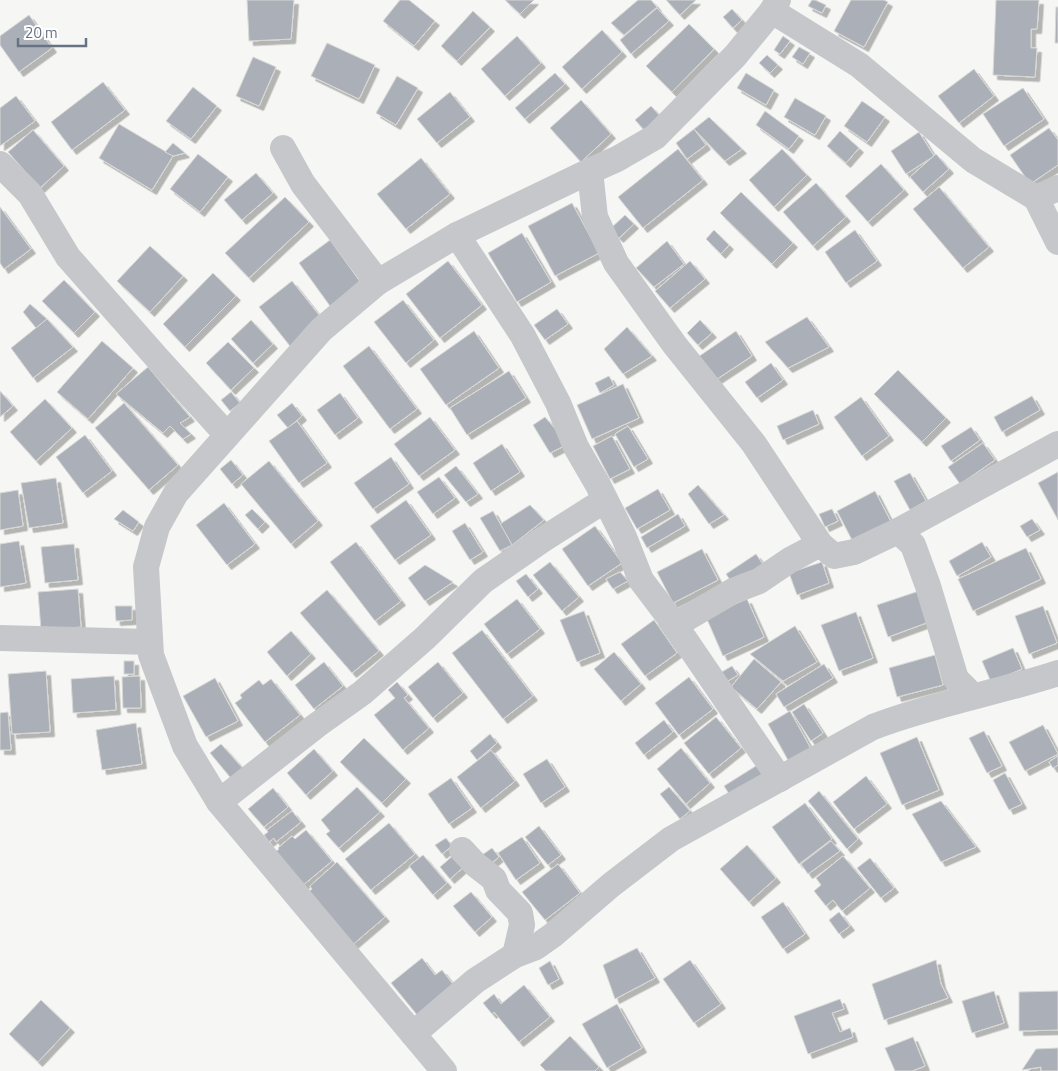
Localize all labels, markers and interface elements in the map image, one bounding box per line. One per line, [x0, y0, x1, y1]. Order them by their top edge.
scale bar [18, 15, 85, 47]
text: 20 m [25, 21, 58, 44]

